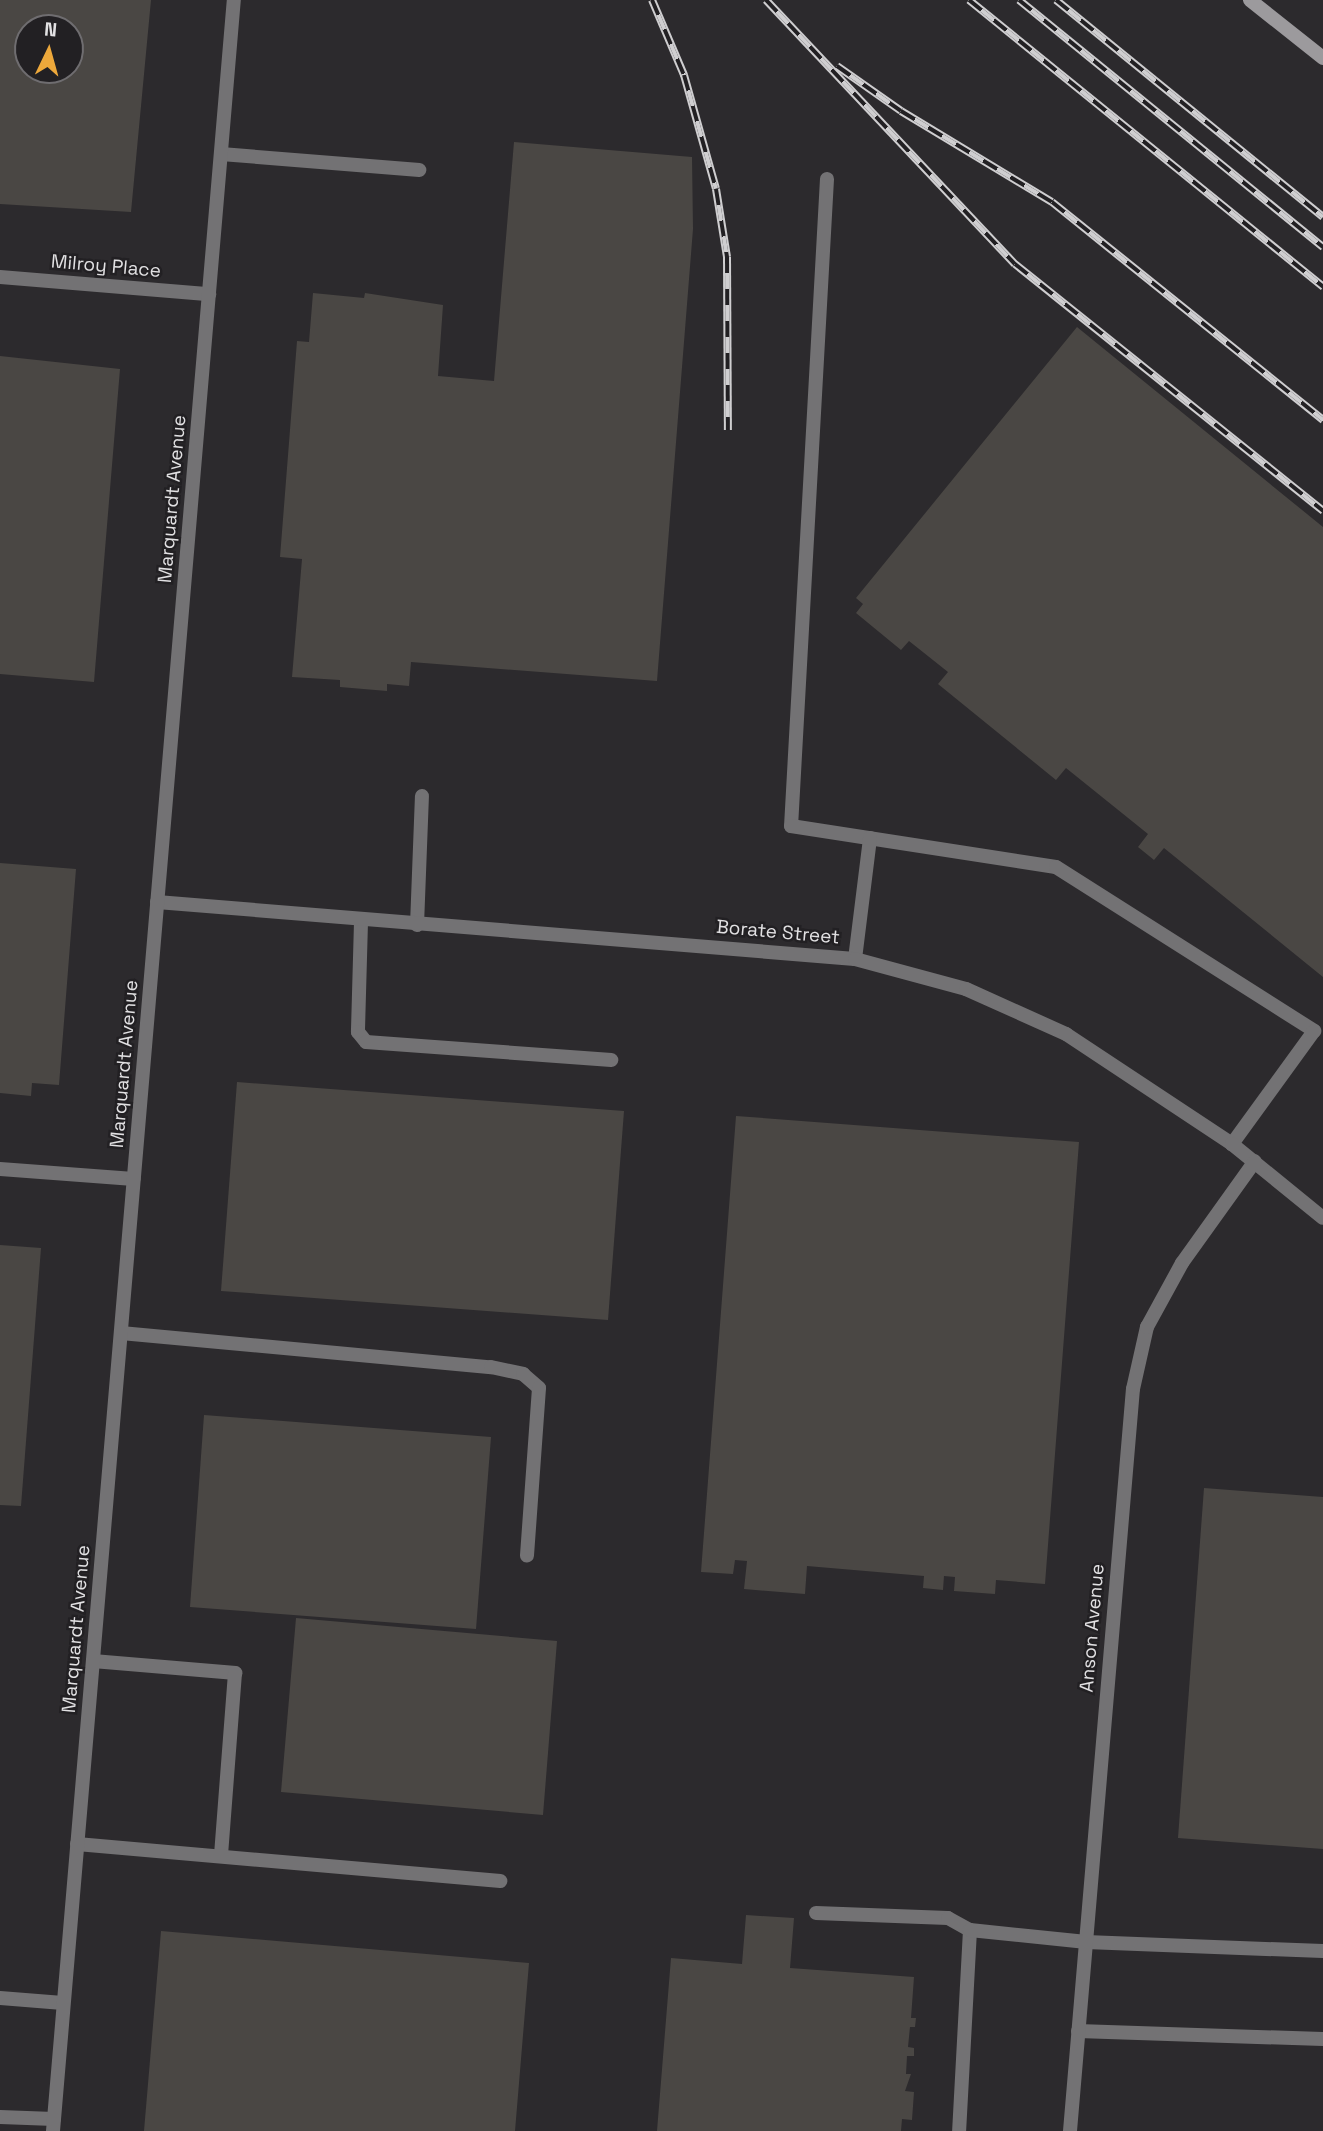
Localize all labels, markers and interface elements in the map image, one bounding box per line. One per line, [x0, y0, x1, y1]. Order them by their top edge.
north arrow [14, 14, 84, 84]
text: N [43, 17, 58, 43]
street label: Milroy Place [50, 250, 162, 282]
street label: Marquardt Avenue [153, 414, 191, 584]
street label: Borate Street [715, 915, 841, 949]
street label: Marquardt Avenue [105, 979, 143, 1149]
street label: Marquardt Avenue [57, 1544, 95, 1714]
street label: Anson Avenue [1075, 1563, 1109, 1693]

